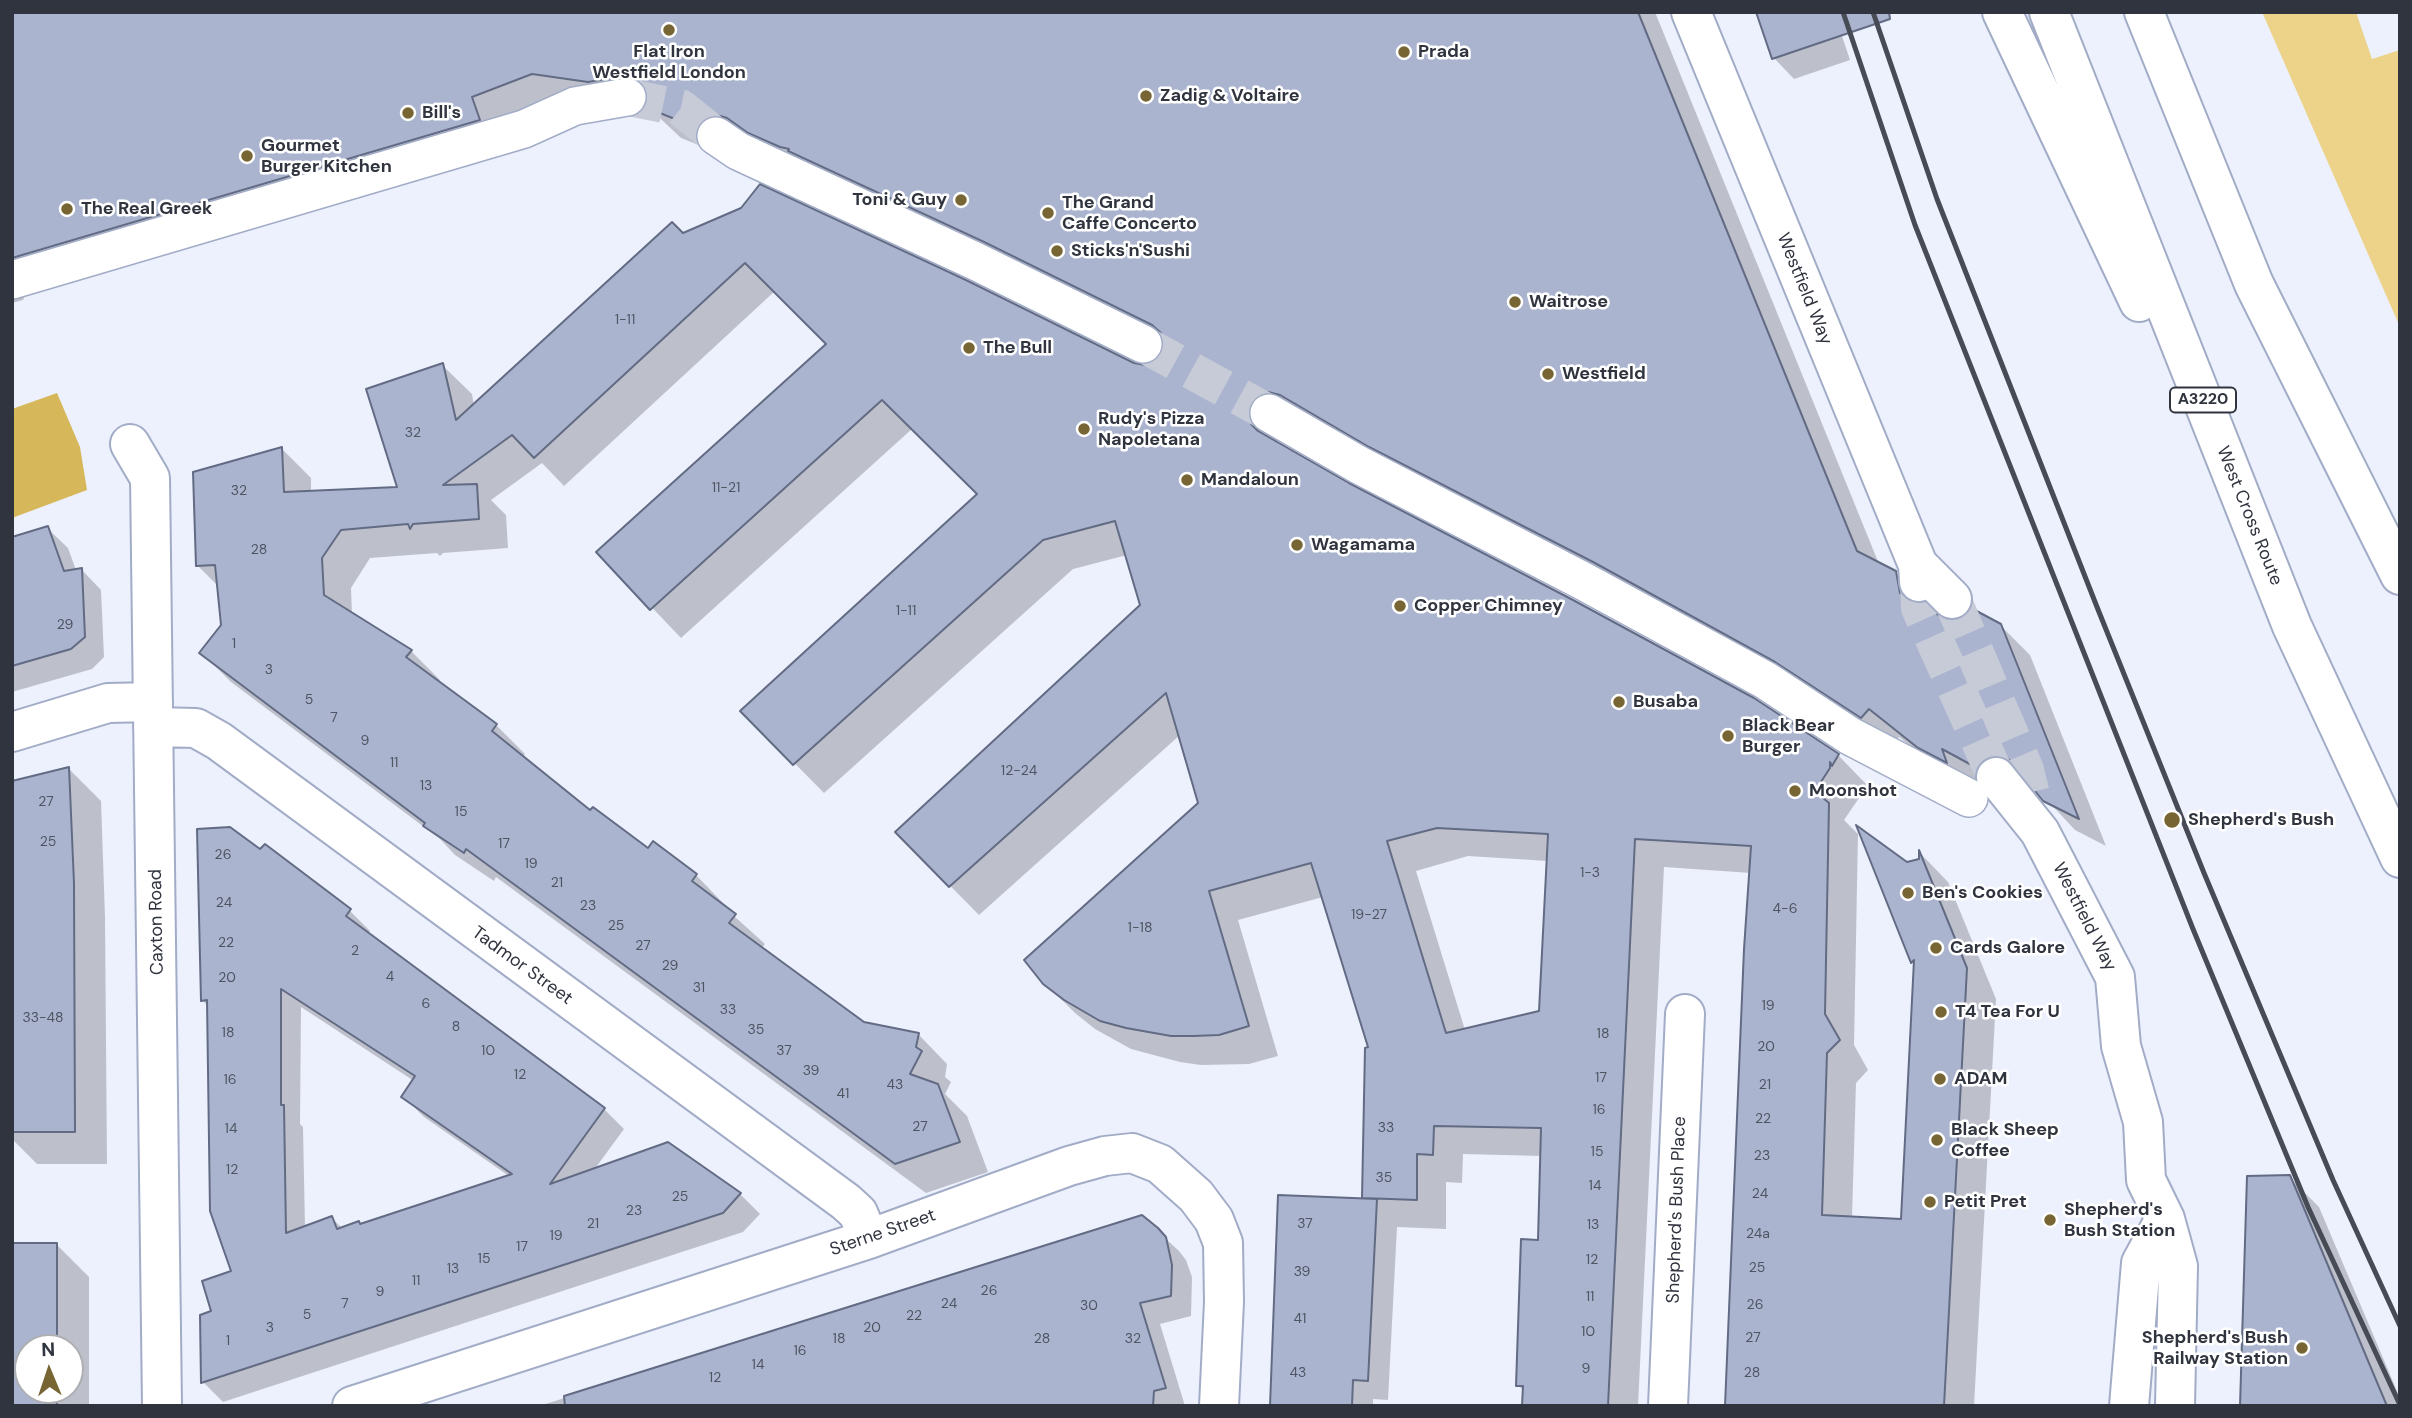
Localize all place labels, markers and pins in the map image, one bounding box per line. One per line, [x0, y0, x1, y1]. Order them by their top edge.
marker: Flat Iron Westfield London [661, 22, 677, 38]
place label: Flat Iron Westfield London [592, 41, 746, 84]
place label: Prada [1418, 41, 1469, 63]
marker: Prada [1396, 44, 1412, 60]
place label: Zadig & Voltaire [1160, 85, 1300, 107]
marker: Zadig & Voltaire [1138, 88, 1154, 104]
place label: Bill's [422, 102, 461, 124]
marker: Bill's [400, 105, 416, 121]
place label: Gourmet Burger Kitchen [261, 135, 392, 178]
marker: Gourmet Burger Kitchen [239, 148, 255, 164]
place label: Toni & Guy [852, 189, 947, 211]
marker: Toni & Guy [953, 192, 969, 208]
place label: The Grand Caffe Concerto [1062, 192, 1197, 234]
place label: The Real Greek [81, 198, 212, 220]
marker: The Real Greek [59, 201, 75, 217]
marker: The Grand Caffe Concerto [1040, 205, 1056, 221]
place label: Sticks'n'Sushi [1071, 240, 1190, 262]
marker: Sticks'n'Sushi [1049, 243, 1065, 259]
place label: Waitrose [1529, 291, 1608, 313]
marker: Waitrose [1507, 294, 1523, 310]
place label: The Bull [983, 337, 1052, 359]
marker: The Bull [961, 340, 977, 356]
place label: Westfield [1562, 363, 1646, 385]
marker: Westfield [1540, 366, 1556, 382]
place label: Rudy's Pizza Napoletana [1098, 408, 1205, 450]
marker: Rudy's Pizza Napoletana [1076, 421, 1092, 437]
place label: Mandaloun [1201, 469, 1299, 491]
marker: Mandaloun [1179, 472, 1195, 488]
place label: Wagamama [1311, 534, 1415, 556]
marker: Wagamama [1289, 537, 1305, 553]
place label: Copper Chimney [1414, 595, 1563, 617]
marker: Copper Chimney [1392, 598, 1408, 614]
place label: Busaba [1633, 691, 1698, 713]
marker: Busaba [1611, 694, 1627, 710]
place label: Black Bear Burger [1742, 715, 1835, 758]
marker: Black Bear Burger [1720, 728, 1736, 744]
place label: Moonshot [1809, 780, 1897, 802]
marker: Moonshot [1787, 783, 1803, 799]
place label: Shepherd's Bush [2188, 809, 2334, 831]
marker: Shepherd's Bush [2162, 810, 2182, 830]
place label: Ben's Cookies [1922, 882, 2043, 904]
marker: Ben's Cookies [1900, 885, 1916, 901]
place label: Cards Galore [1950, 937, 2065, 959]
marker: Cards Galore [1928, 940, 1944, 956]
place label: T4 Tea For U [1955, 1001, 2060, 1023]
marker: T4 Tea For U [1933, 1004, 1949, 1020]
place label: ADAM [1954, 1068, 2007, 1090]
marker: ADAM [1932, 1071, 1948, 1087]
place label: Black Sheep Coffee [1951, 1119, 2059, 1162]
marker: Black Sheep Coffee [1929, 1132, 1945, 1148]
place label: Petit Pret [1944, 1191, 2027, 1213]
marker: Petit Pret [1922, 1194, 1938, 1210]
place label: Shepherd's Bush Station [2064, 1199, 2175, 1242]
marker: Shepherd's Bush Station [2042, 1212, 2058, 1228]
place label: Shepherd's Bush Railway Station [2142, 1327, 2288, 1370]
marker: Shepherd's Bush Railway Station [2294, 1340, 2310, 1356]

